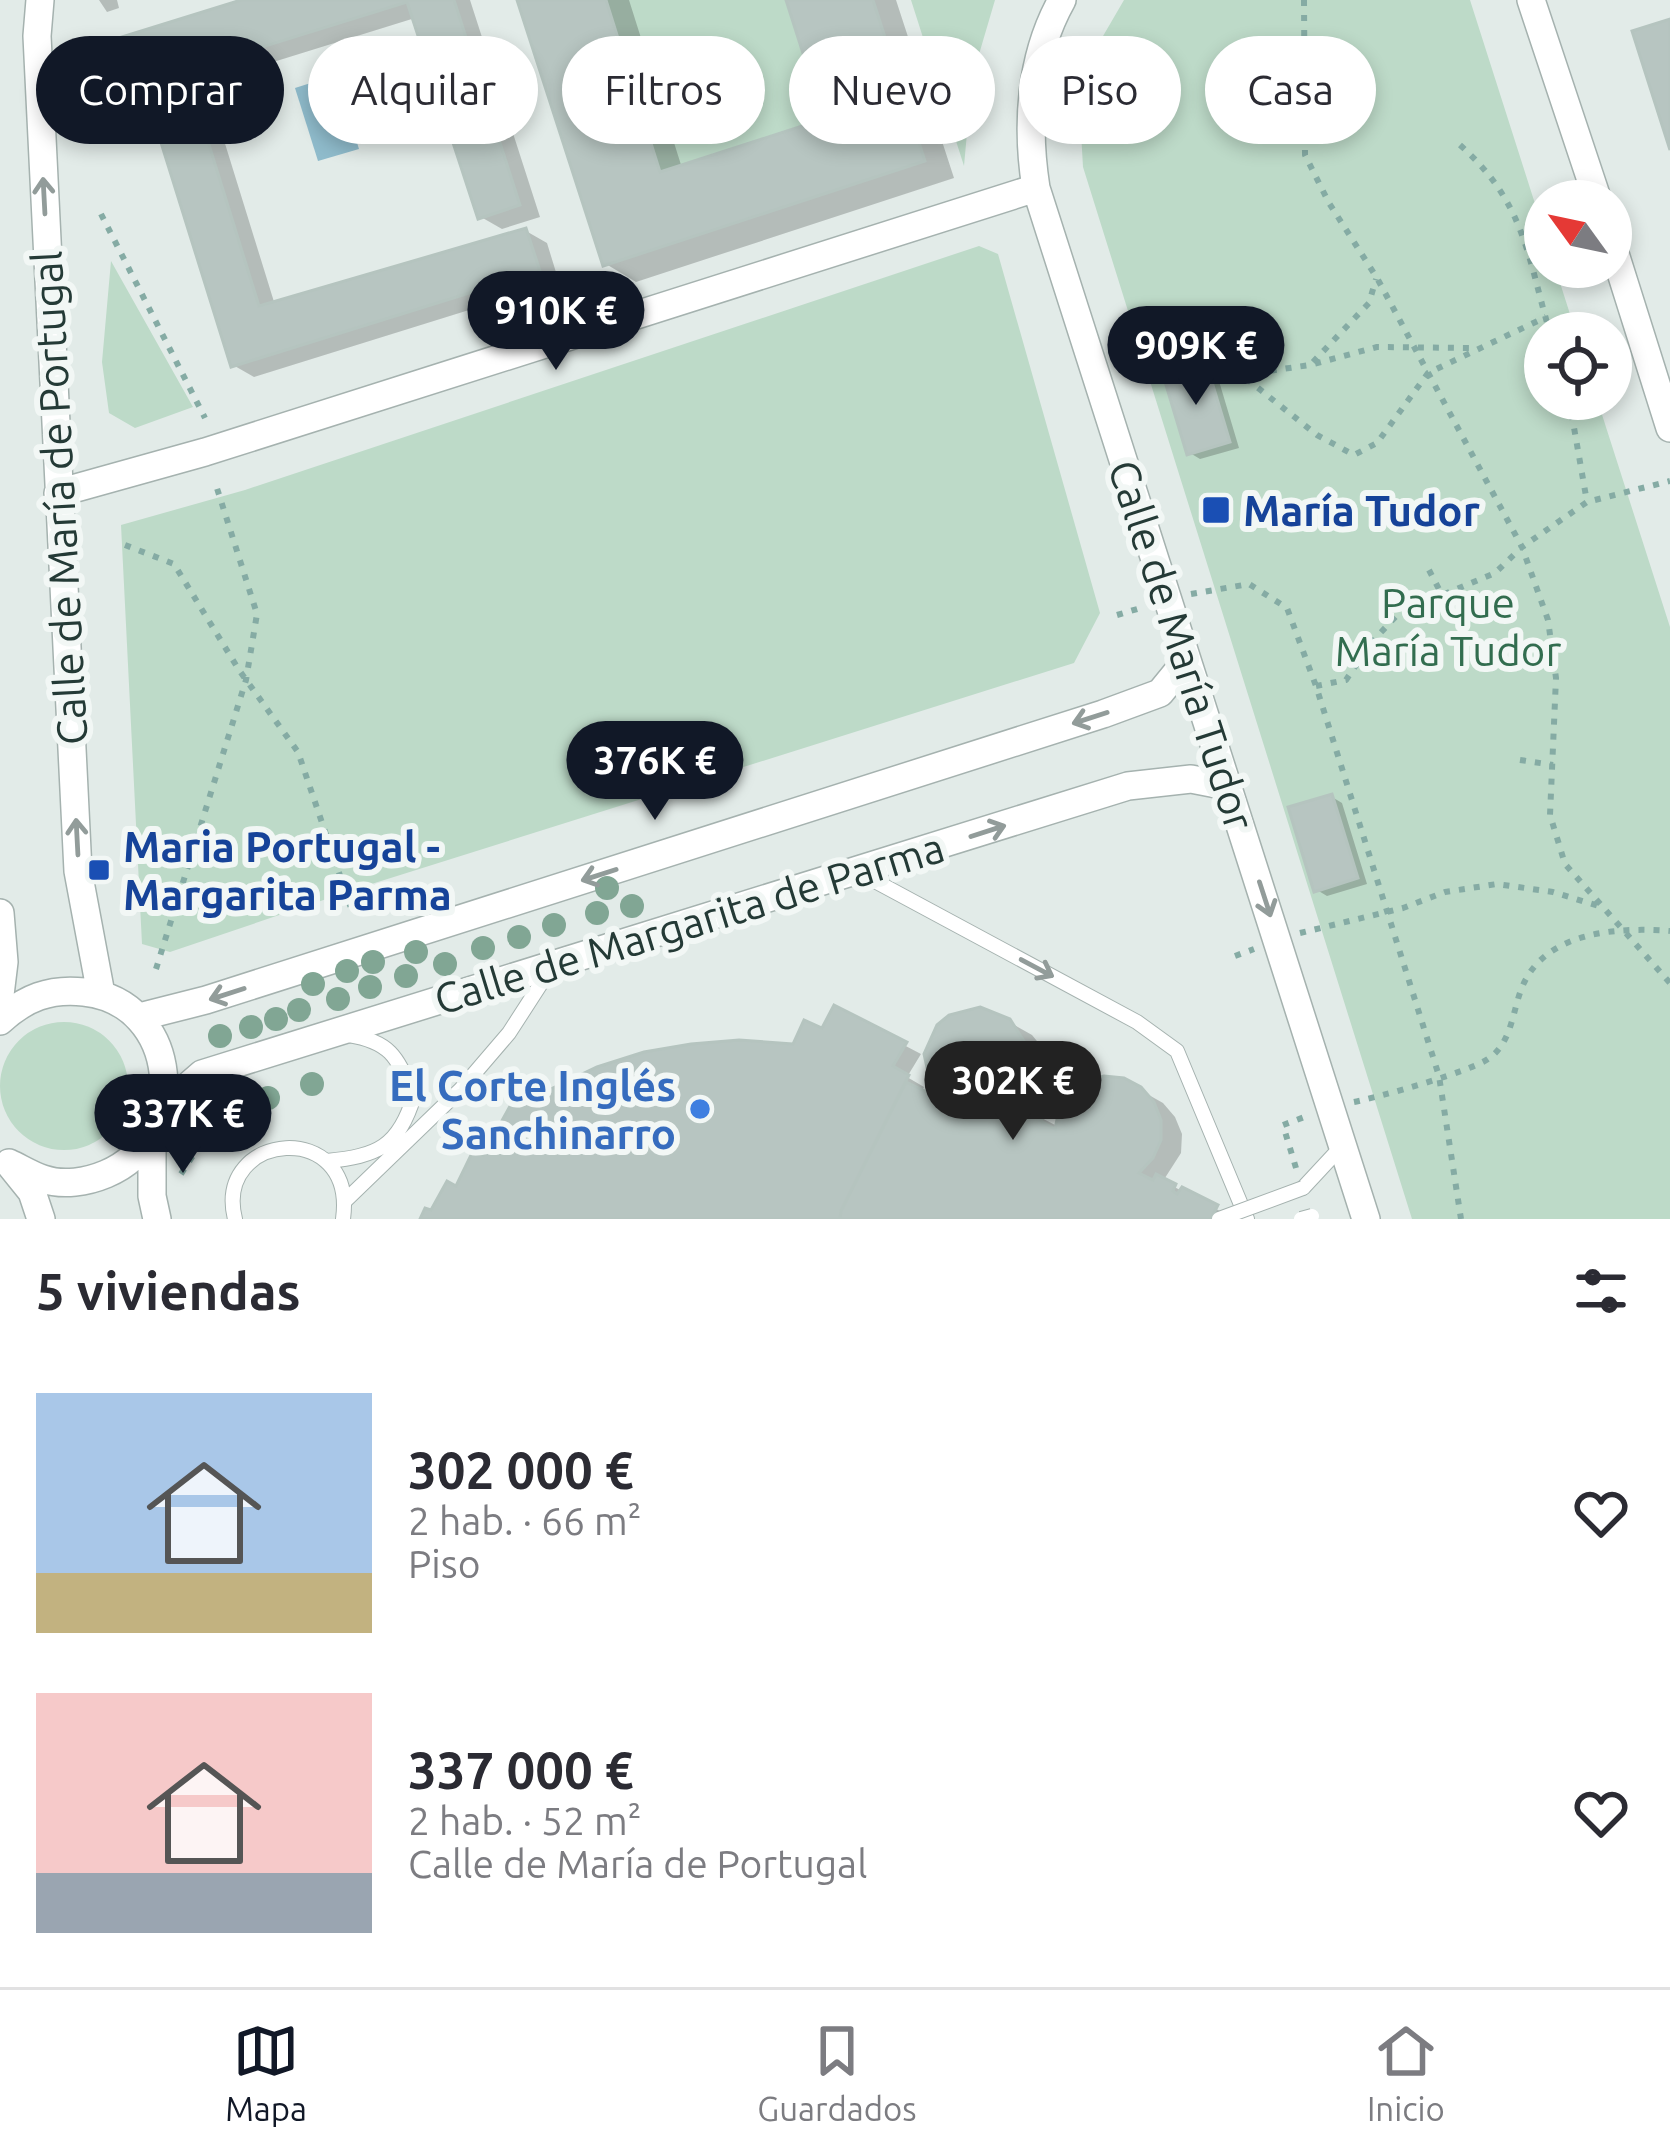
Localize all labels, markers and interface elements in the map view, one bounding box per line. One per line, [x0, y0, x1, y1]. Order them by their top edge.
chip: Comprar [36, 36, 284, 144]
chip: Alquilar [308, 36, 538, 144]
chip: Filtros [562, 36, 765, 144]
chip: Nuevo [789, 36, 995, 144]
chip: Piso [1019, 36, 1181, 144]
chip: Casa [1205, 36, 1376, 144]
one-way arrow [32, 177, 55, 216]
north arrow [1524, 180, 1632, 288]
map controls [1524, 180, 1632, 420]
street label: Calle de María de Portugal [23, 250, 95, 746]
pin: 910K € [458, 271, 654, 373]
text: 910K € [494, 288, 618, 331]
pin: 909K € [1098, 306, 1294, 408]
button: locate [1524, 312, 1632, 420]
text: 909K € [1134, 323, 1258, 366]
street label: Calle de María Tudor [1100, 454, 1264, 836]
place label: María Tudor [1243, 487, 1480, 534]
marker: María Tudor [1200, 494, 1232, 526]
park label: Parque María Tudor [1335, 579, 1561, 674]
one-way arrow [1072, 708, 1110, 730]
pin: 376K € [557, 721, 753, 823]
text: 376K € [593, 738, 717, 781]
one-way arrow [65, 818, 88, 857]
one-way arrow [968, 819, 1006, 841]
place label: Maria Portugal - Margarita Parma [123, 823, 452, 918]
street label: Calle de Margarita de Parma [428, 823, 950, 1023]
marker: Maria Portugal - Margarita Parma [86, 857, 112, 883]
one-way arrow [581, 865, 619, 887]
one-way arrow [1255, 879, 1277, 917]
one-way arrow [1018, 957, 1053, 980]
one-way arrow [209, 984, 247, 1006]
pin: 302K € [915, 1041, 1111, 1143]
text: 302K € [951, 1058, 1075, 1101]
place label: El Corte Inglés Sanchinarro [389, 1062, 676, 1157]
pin: 337K € [85, 1074, 281, 1176]
text: 337K € [121, 1091, 245, 1134]
marker: El Corte Inglés Sanchinarro [687, 1096, 713, 1122]
icon: filters [1568, 1258, 1634, 1324]
text: 5 viviendas [36, 1262, 301, 1320]
icon: home [132, 1441, 276, 1585]
text: 302 000 € [408, 1441, 634, 1499]
icon: heart [1568, 1480, 1634, 1546]
text: 2 hab. · 66 m² [408, 1499, 642, 1542]
text: Piso [408, 1542, 481, 1585]
icon: home [132, 1741, 276, 1885]
text: 337 000 € [408, 1741, 634, 1799]
icon: heart [1568, 1780, 1634, 1846]
text: 2 hab. · 52 m² [408, 1799, 642, 1842]
text: Calle de María de Portugal [408, 1842, 867, 1885]
tab: Mapa [225, 2018, 307, 2127]
tab: Guardados [757, 2018, 917, 2127]
tab: Inicio [1367, 2018, 1445, 2127]

